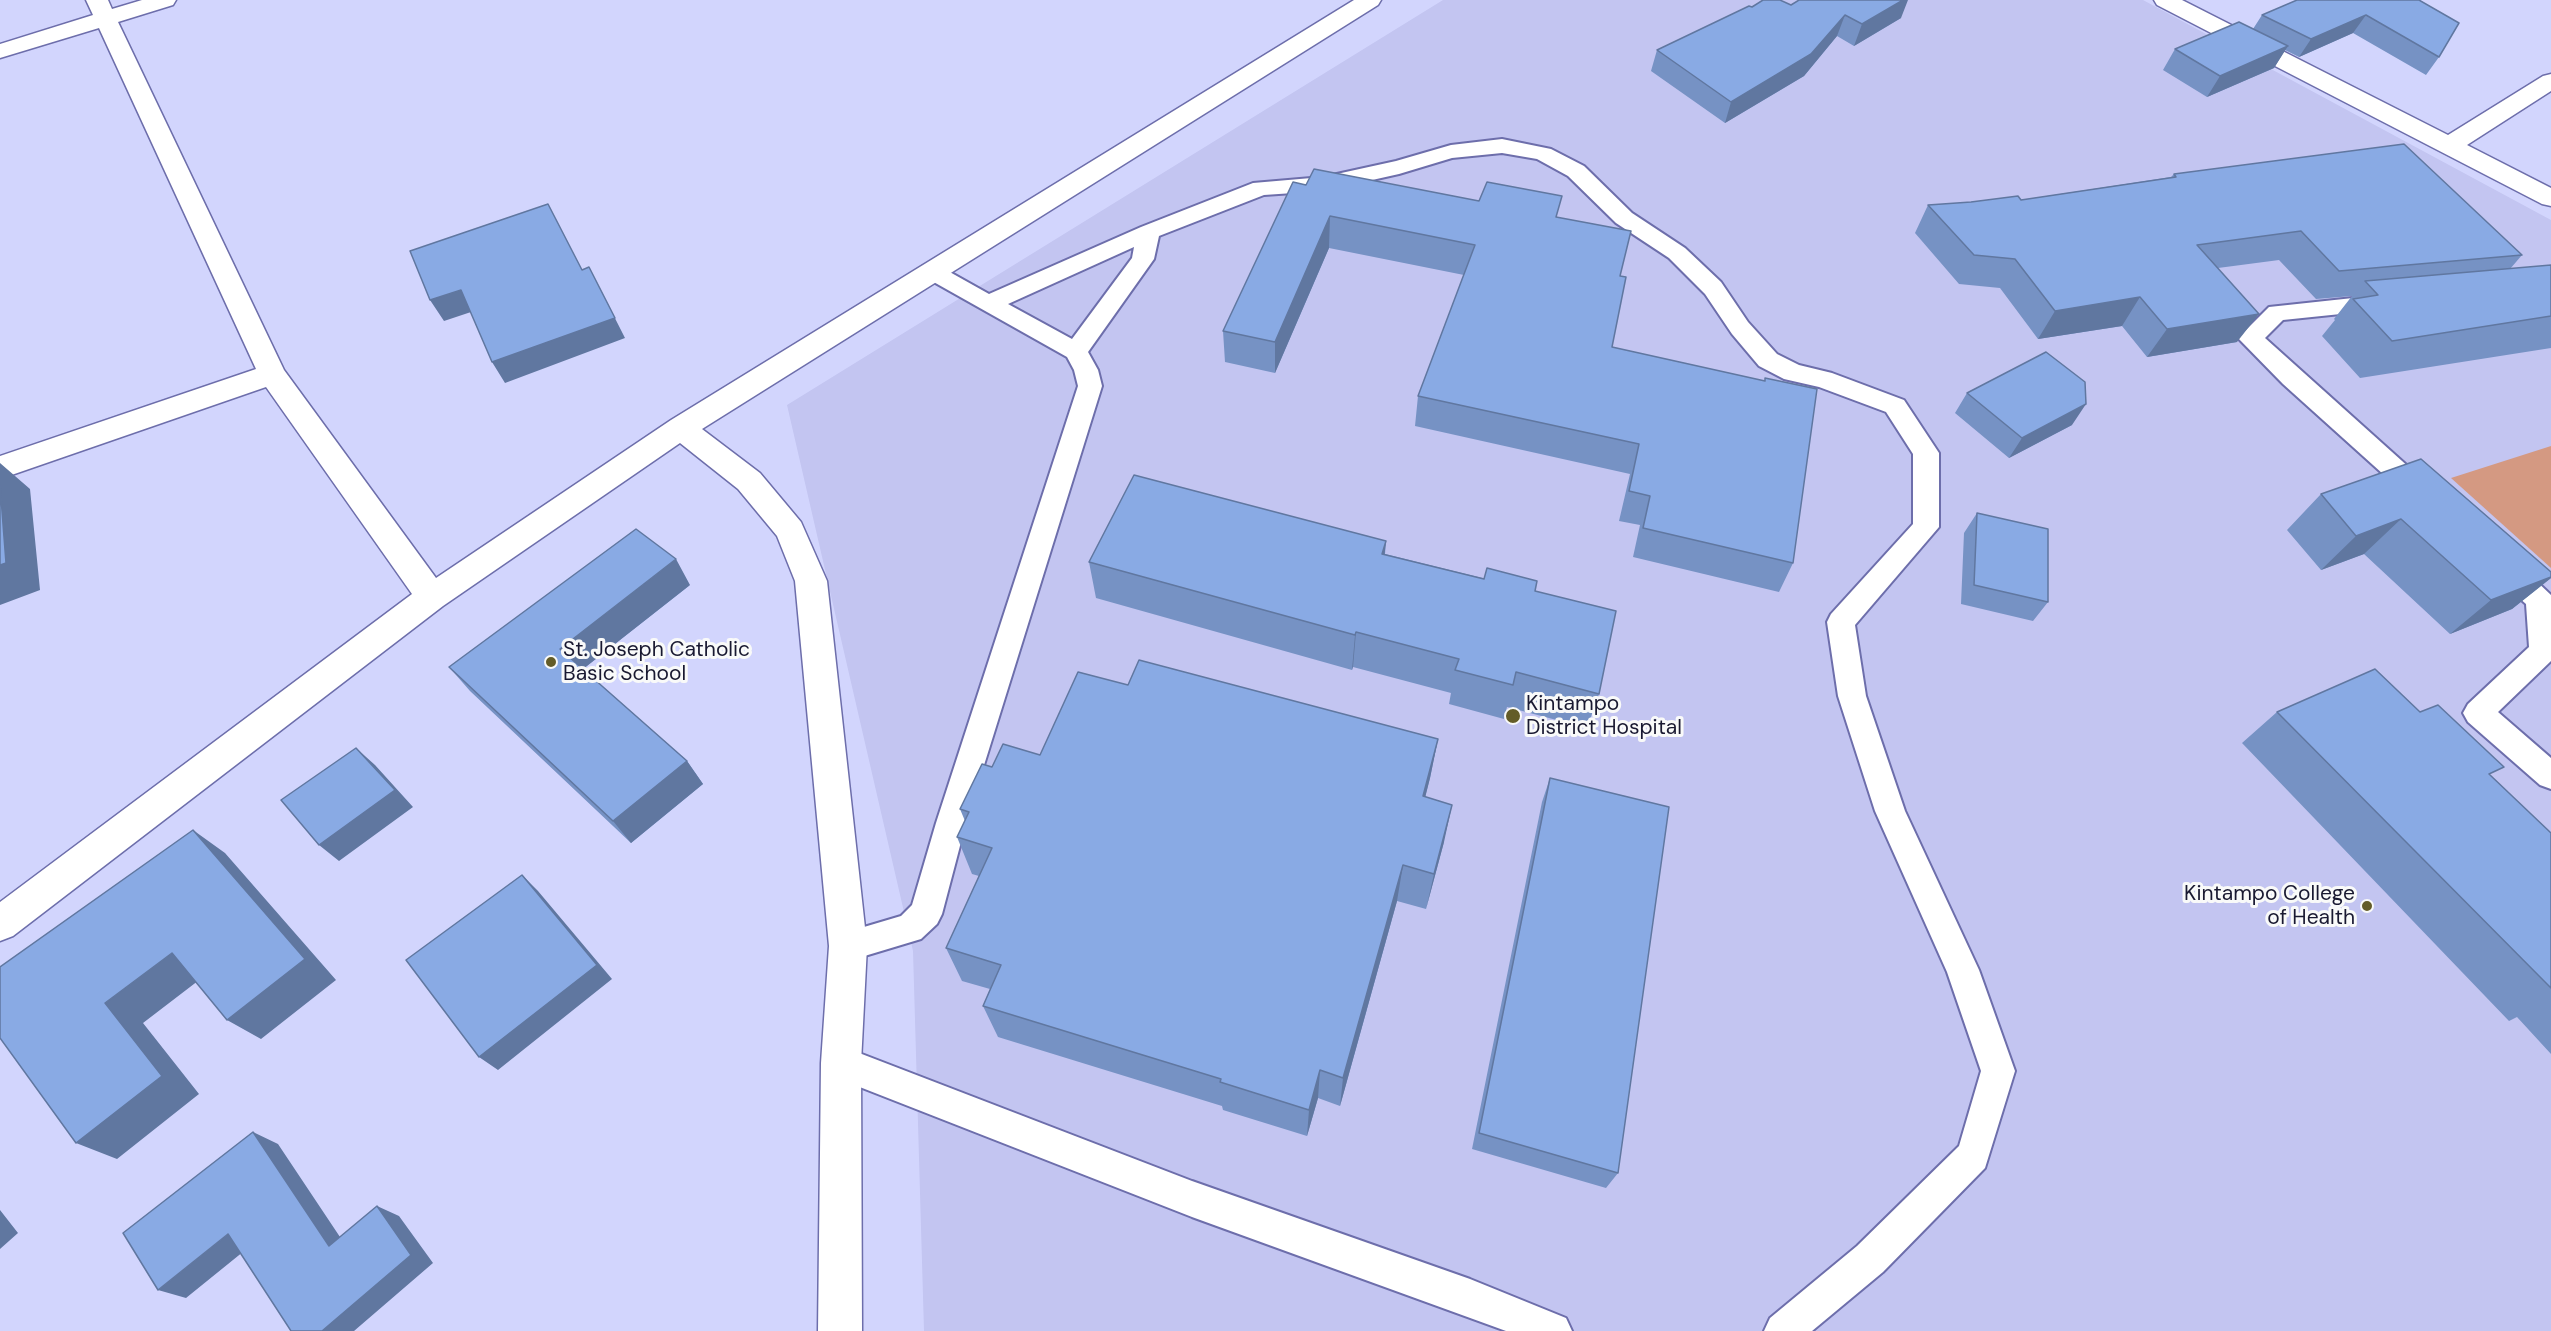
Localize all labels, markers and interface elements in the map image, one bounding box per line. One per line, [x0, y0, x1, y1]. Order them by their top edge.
place label: St. Joseph Catholic Basic School [563, 637, 750, 687]
marker: St. Joseph Catholic Basic School [544, 655, 558, 669]
place label: Kintampo District Hospital [1526, 691, 1682, 741]
marker: Kintampo District Hospital [1504, 707, 1522, 725]
place label: Kintampo College of Health [2184, 881, 2355, 931]
marker: Kintampo College of Health [2360, 899, 2374, 913]

